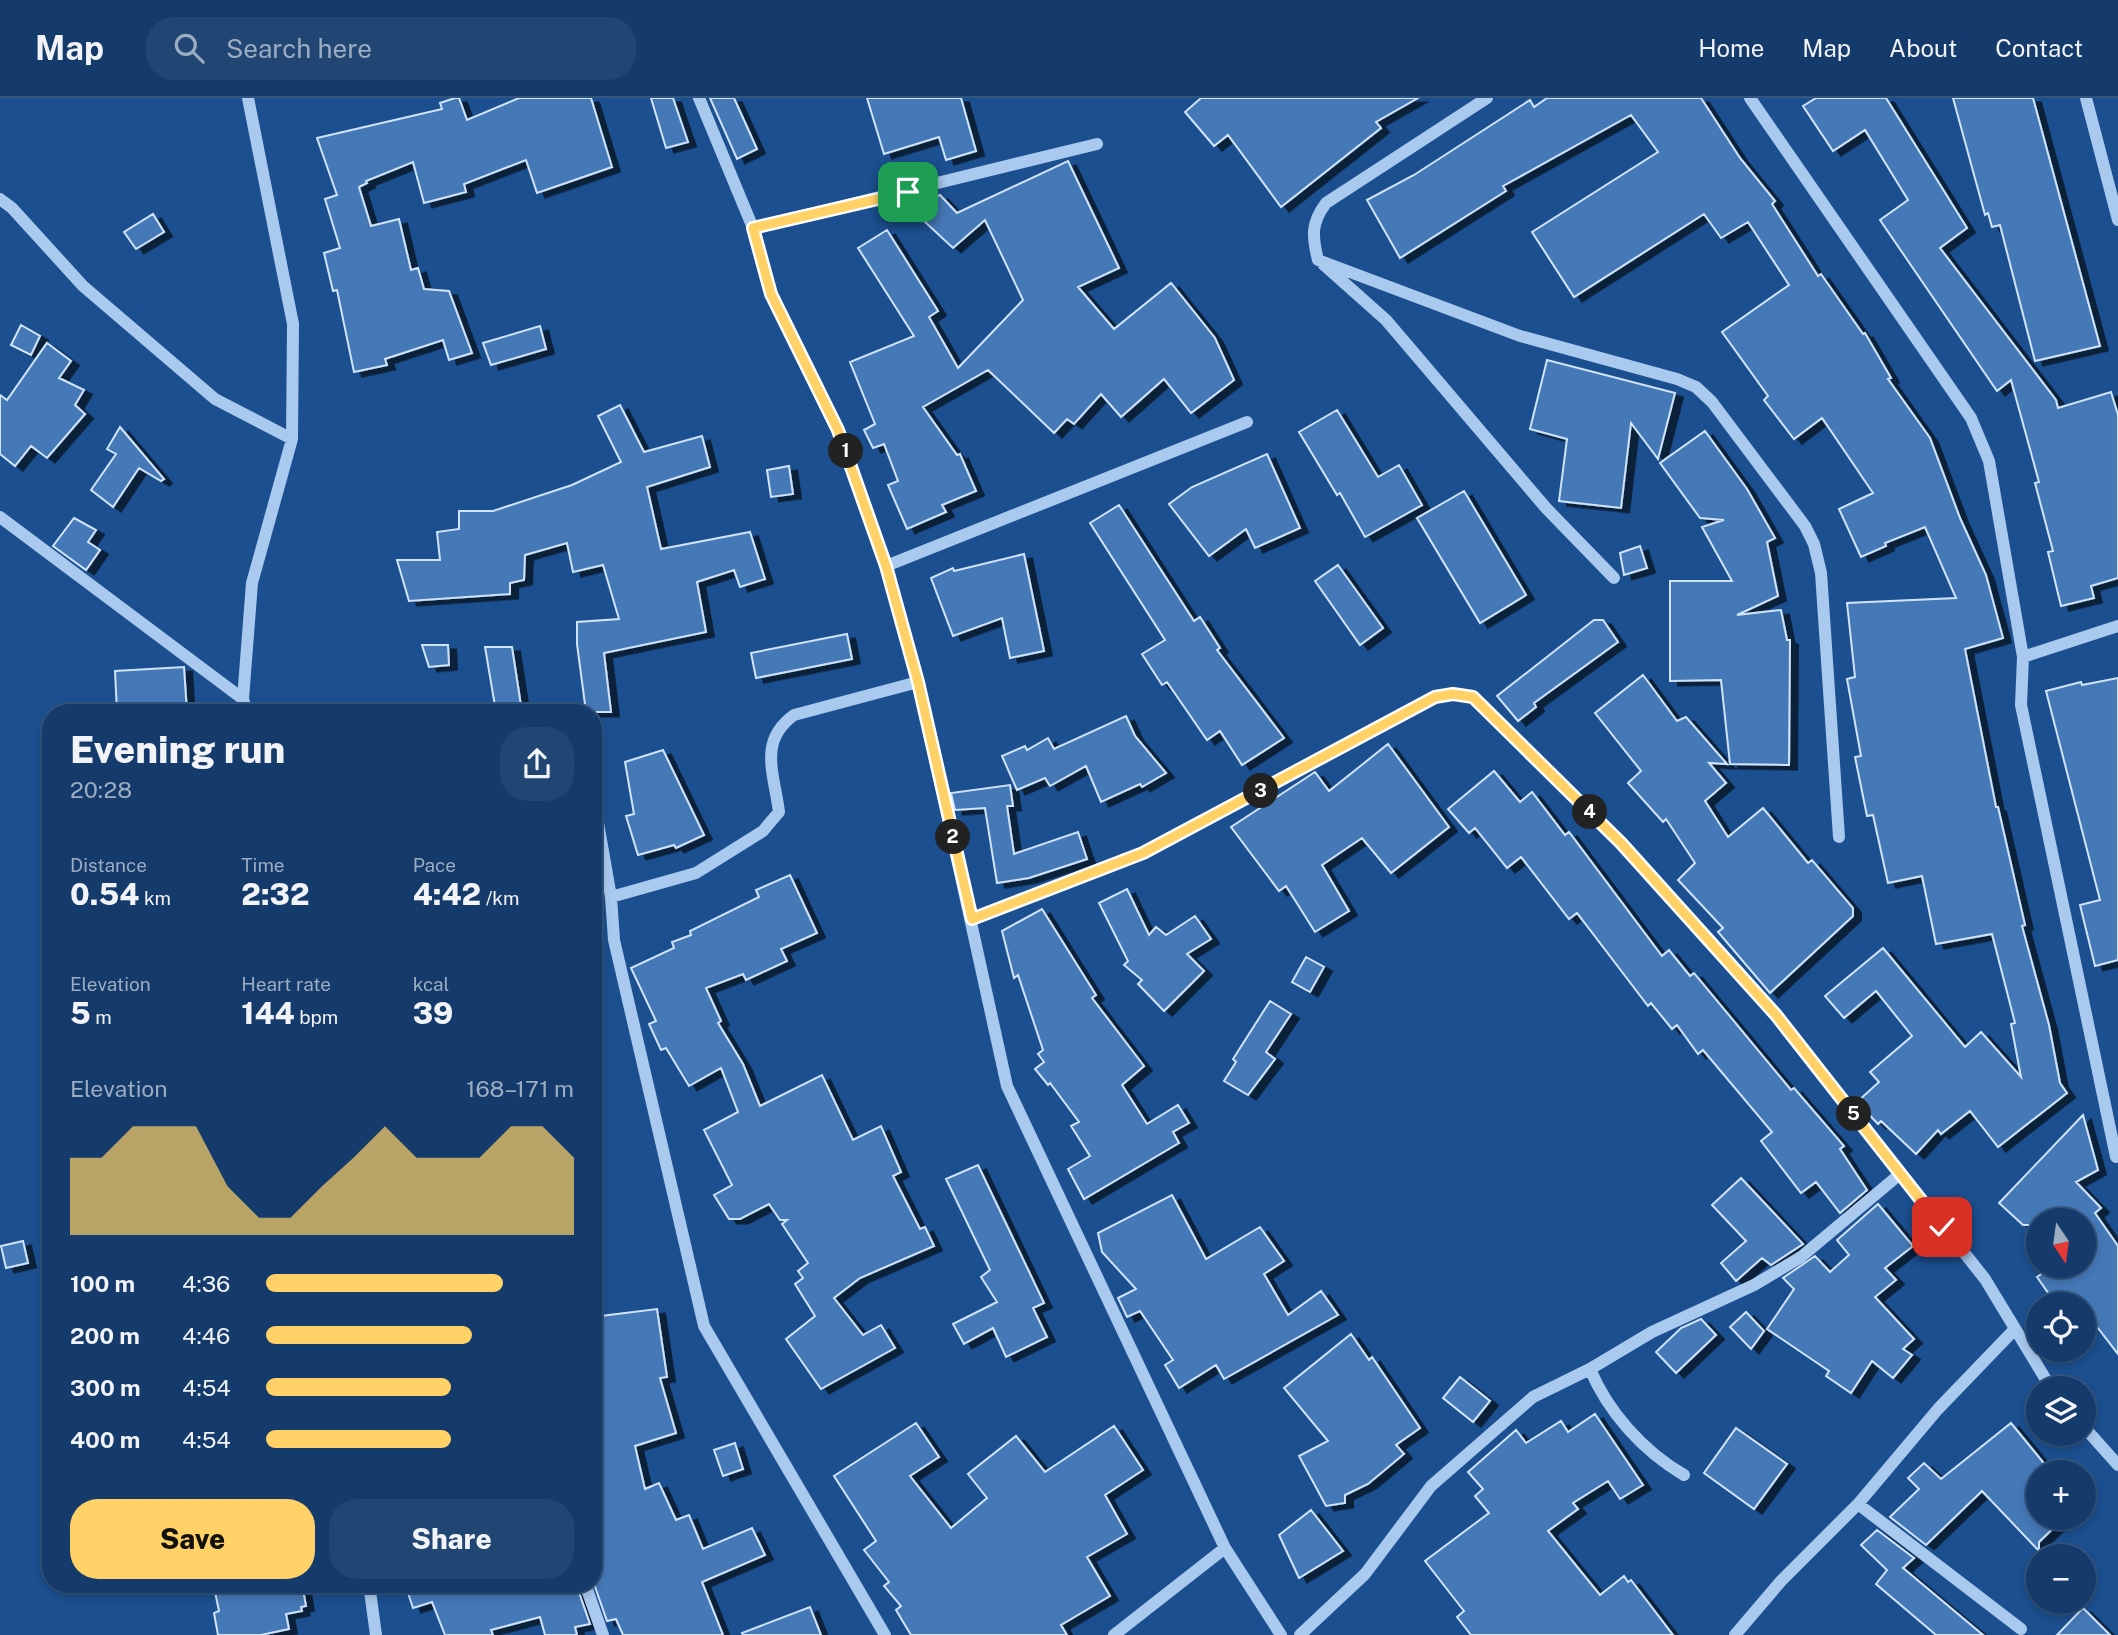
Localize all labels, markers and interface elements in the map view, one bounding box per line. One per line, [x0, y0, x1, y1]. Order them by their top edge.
search box [146, 17, 636, 80]
text: Map [35, 29, 104, 67]
icon: search [170, 29, 208, 67]
text: Search here [226, 33, 372, 64]
text: Home [1698, 34, 1764, 62]
text: Map [1802, 34, 1851, 62]
text: About [1889, 34, 1957, 62]
text: Contact [1995, 34, 2083, 62]
pin [878, 162, 938, 222]
icon: arrive [889, 173, 927, 211]
pin: 1 [828, 434, 864, 468]
text: 1 [841, 439, 850, 461]
text: Evening run [70, 727, 285, 772]
button: share [500, 727, 574, 801]
pin: 3 [1244, 774, 1278, 808]
text: 20:28 [70, 776, 132, 803]
text: 3 [1254, 779, 1267, 801]
pin: 4 [1572, 794, 1608, 830]
text: 4 [1583, 800, 1596, 822]
pin: 2 [936, 820, 970, 854]
text: 2 [946, 825, 959, 847]
text: Distance [70, 854, 147, 876]
text: Time [241, 854, 285, 876]
text: Pace [413, 854, 456, 876]
text: 0.54 [70, 876, 139, 912]
text: 2:32 [241, 876, 310, 912]
text: 4:42 [413, 876, 481, 912]
text: km [139, 887, 171, 909]
text: /km [481, 887, 519, 909]
text: Elevation [70, 973, 151, 995]
text: Heart rate [241, 973, 331, 995]
text: kcal [413, 973, 449, 995]
text: 5 [70, 995, 91, 1031]
text: 144 [241, 995, 295, 1031]
text: 39 [413, 995, 453, 1031]
text: m [91, 1006, 112, 1028]
text: bpm [295, 1006, 338, 1028]
text: Elevation [70, 1075, 168, 1102]
text: 168–171 m [466, 1075, 574, 1102]
pin: 5 [1836, 1096, 1871, 1132]
text: 5 [1847, 1102, 1860, 1124]
pin [1912, 1197, 1972, 1257]
icon: check [1923, 1208, 1961, 1246]
north arrow [2026, 1208, 2096, 1278]
map controls [2026, 1208, 2096, 1614]
text: 100 m [70, 1270, 135, 1297]
text: 4:36 [182, 1270, 230, 1297]
button: locate [2026, 1292, 2096, 1362]
text: 200 m [70, 1322, 140, 1349]
text: 4:46 [182, 1322, 230, 1349]
text: 300 m [70, 1374, 141, 1401]
text: 4:54 [182, 1374, 231, 1401]
button: layers [2026, 1376, 2096, 1446]
text: 400 m [70, 1426, 140, 1453]
text: 4:54 [182, 1426, 231, 1453]
button: + [2026, 1460, 2096, 1530]
button: Save [70, 1499, 315, 1579]
button: Share [329, 1499, 574, 1579]
button: − [2026, 1544, 2096, 1614]

